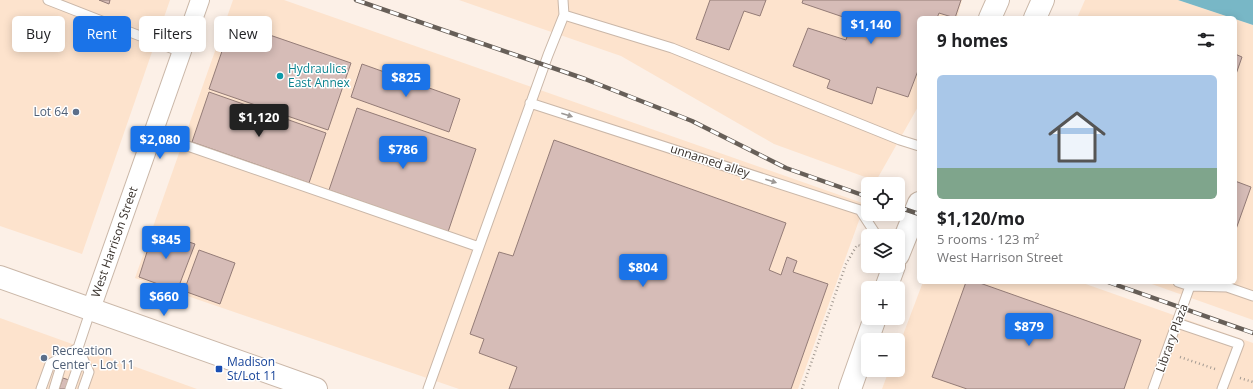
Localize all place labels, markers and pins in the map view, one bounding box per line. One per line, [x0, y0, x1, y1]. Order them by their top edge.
pin: $1,140 [838, 11, 904, 45]
place label: Hydraulics East Annex [288, 60, 350, 91]
pin: $825 [382, 64, 430, 98]
marker: Hydraulics East Annex [275, 71, 285, 81]
place label: Lot 64 [33, 103, 68, 120]
pin: $1,120 [226, 104, 292, 138]
marker: Lot 64 [71, 107, 81, 117]
pin: $2,080 [127, 126, 193, 160]
pin: $786 [379, 136, 427, 170]
pin: $845 [142, 226, 190, 260]
pin: $804 [619, 254, 667, 288]
pin: $660 [140, 283, 188, 317]
pin: $879 [1005, 313, 1053, 347]
place label: Recreation Center - Lot 11 [52, 342, 134, 373]
marker: Recreation Center - Lot 11 [39, 353, 49, 363]
place label: Madison St/Lot 11 [227, 353, 277, 384]
marker: Madison St/Lot 11 [214, 364, 224, 374]

